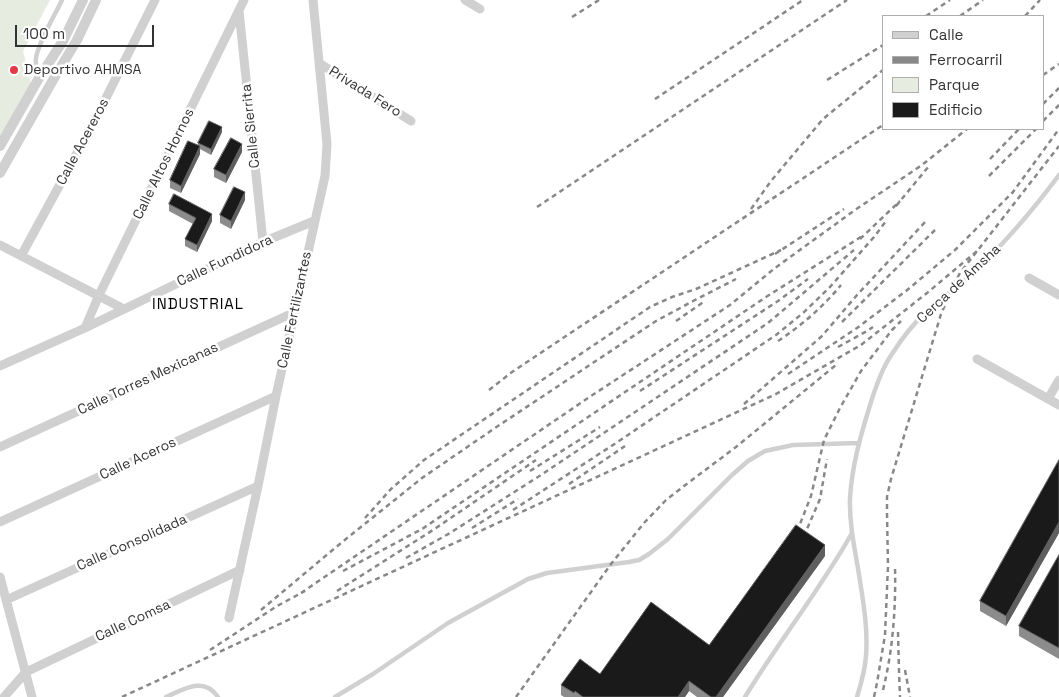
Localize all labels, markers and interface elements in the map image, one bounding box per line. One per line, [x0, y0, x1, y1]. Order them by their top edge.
scale bar [18, 15, 156, 47]
legend [882, 15, 1044, 130]
text: 100 m [23, 24, 65, 43]
text: Calle [929, 25, 964, 44]
text: Ferrocarril [929, 50, 1002, 69]
place label: Deportivo AHMSA [24, 62, 141, 78]
street label: Privada Fero [326, 63, 404, 121]
marker: Deportivo AHMSA [8, 64, 20, 76]
text: Parque [929, 75, 980, 94]
street label: Calle Sierrita [238, 83, 264, 169]
street label: Calle Acereros [53, 96, 113, 188]
text: Edificio [929, 100, 983, 119]
street label: Calle Altos Hornos [130, 106, 198, 222]
street label: Calle Fundidora [174, 231, 276, 291]
street label: Cerca de Amsha [914, 241, 1004, 327]
street label: Calle Fertilizantes [274, 250, 316, 370]
district label: INDUSTRIAL [151, 296, 245, 314]
street label: Calle Torres Mexicanas [75, 339, 221, 419]
street label: Calle Aceros [97, 434, 179, 484]
street label: Calle Consolidada [74, 511, 190, 575]
street label: Calle Comsa [93, 596, 173, 646]

